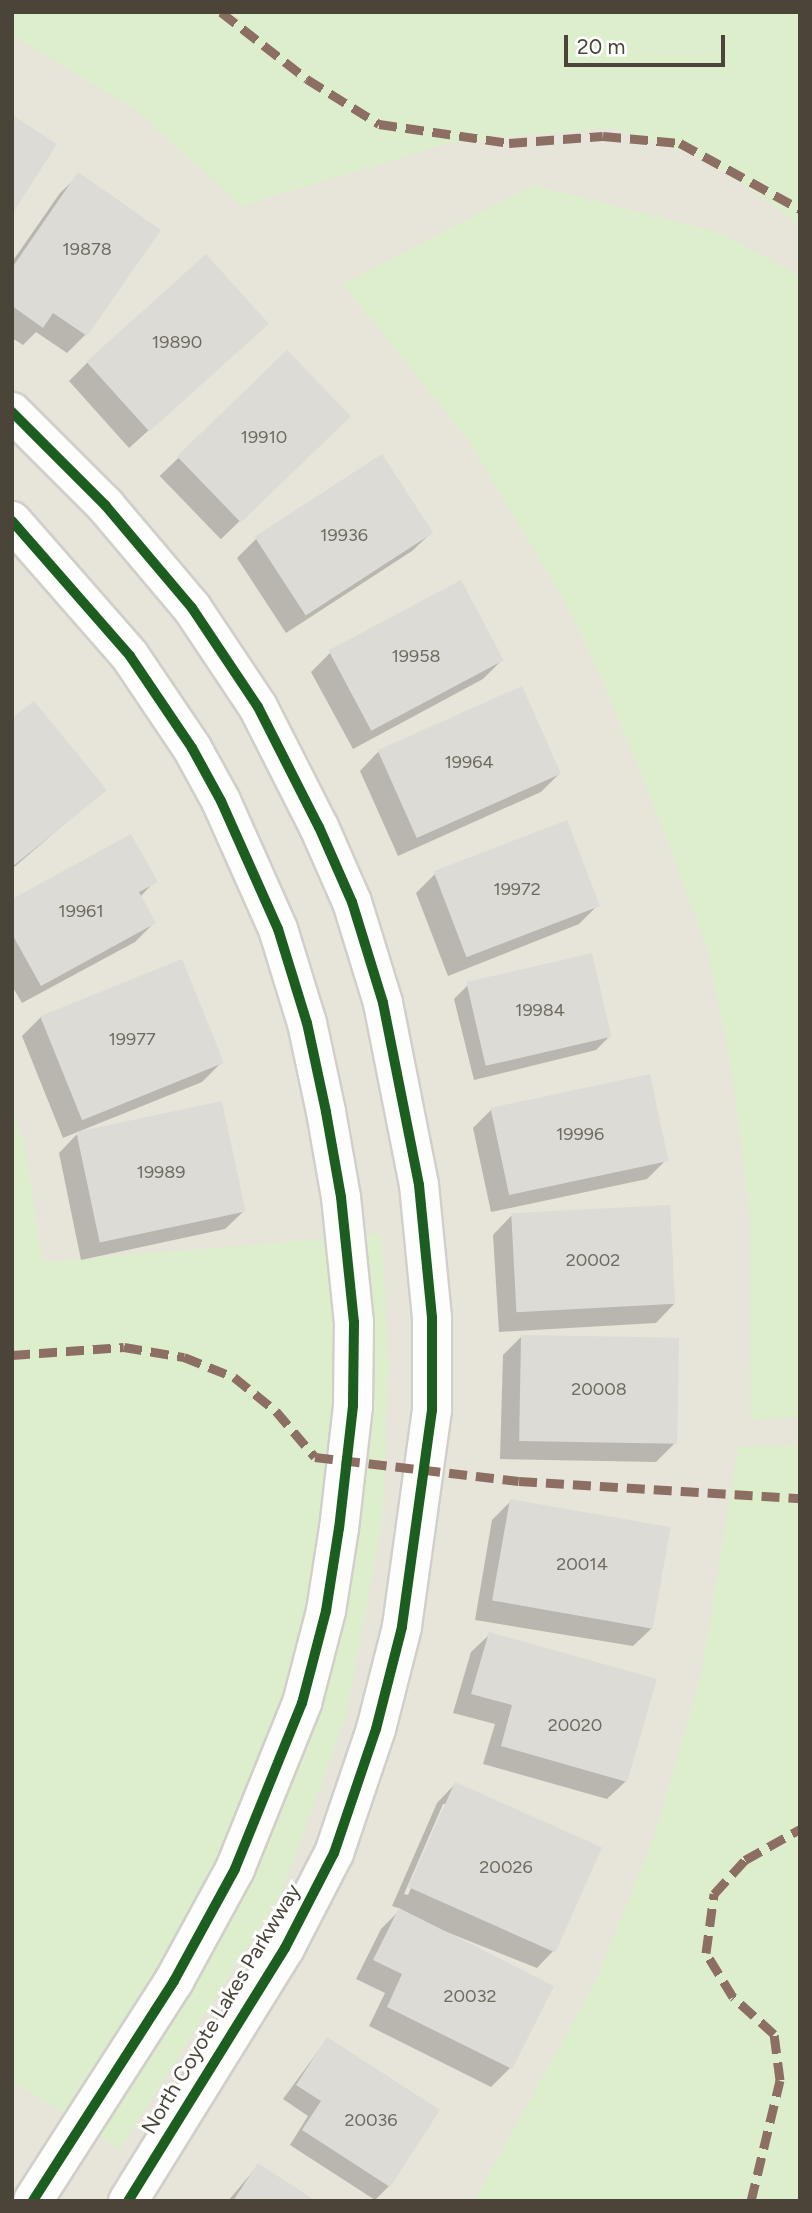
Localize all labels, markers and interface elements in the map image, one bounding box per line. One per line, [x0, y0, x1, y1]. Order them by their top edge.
scale bar [567, 21, 728, 65]
text: 20 m [577, 34, 625, 59]
house number: 19878 [62, 238, 112, 260]
house number: 19890 [152, 331, 202, 353]
house number: 19910 [241, 426, 287, 448]
house number: 19936 [320, 524, 368, 546]
house number: 19958 [391, 645, 441, 667]
house number: 19964 [444, 751, 494, 773]
house number: 19972 [493, 878, 541, 900]
house number: 19961 [58, 900, 104, 922]
house number: 19984 [515, 999, 565, 1021]
house number: 19977 [108, 1028, 156, 1050]
house number: 19996 [556, 1123, 604, 1145]
house number: 19989 [136, 1161, 186, 1183]
house number: 20002 [566, 1249, 620, 1271]
house number: 20008 [571, 1378, 627, 1400]
house number: 20014 [556, 1553, 608, 1575]
house number: 20020 [548, 1714, 602, 1736]
house number: 20026 [479, 1856, 533, 1878]
street label: North Coyote Lakes Parkwway [136, 1879, 306, 2139]
house number: 20032 [444, 1985, 496, 2007]
house number: 20036 [344, 2109, 398, 2131]

